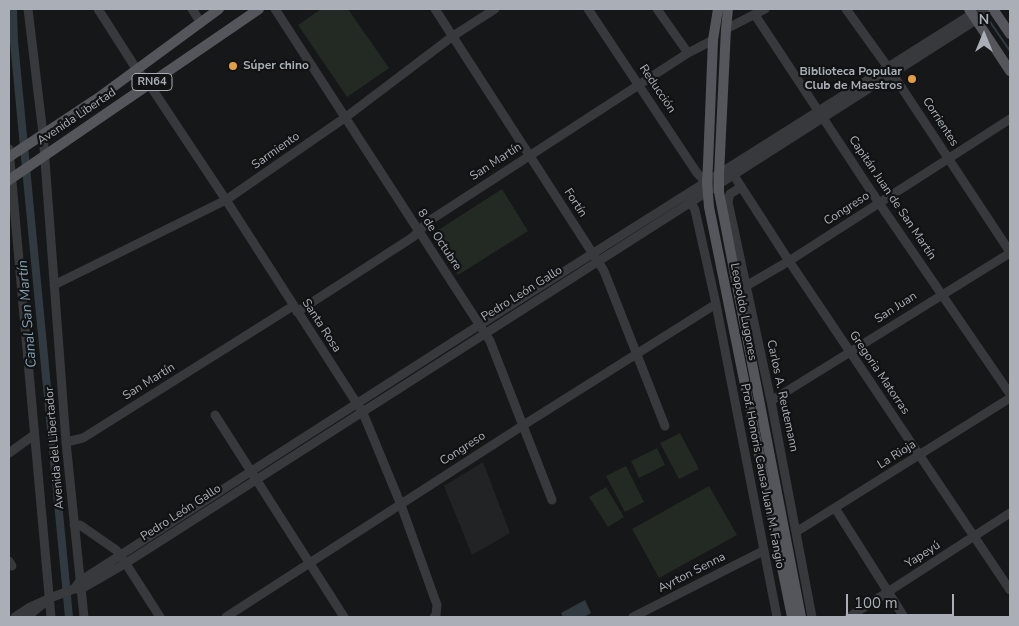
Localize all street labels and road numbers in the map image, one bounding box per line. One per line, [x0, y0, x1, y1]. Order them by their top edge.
street label: Reducción [636, 62, 678, 116]
road number: RN64 [132, 74, 172, 90]
street label: Avenida Libertad [35, 85, 119, 149]
street label: Corrientes [919, 95, 961, 149]
street label: Sarmiento [249, 129, 303, 173]
street label: Capitán Juan de San Martín [845, 133, 939, 263]
street label: San Martín [467, 140, 525, 184]
street label: Fortín [560, 186, 590, 220]
street label: Congreso [822, 189, 872, 229]
street label: 8 de Octubre [414, 207, 464, 273]
street label: Leopoldo Lugones [726, 262, 760, 362]
street label: Pedro León Gallo [479, 263, 565, 325]
street label: San Juan [872, 289, 920, 327]
street label: Santa Rosa [298, 297, 344, 355]
street label: Gregoria Matorras [846, 329, 912, 417]
street label: Carlos A. Reutemann [763, 339, 801, 453]
street label: San Martín [120, 360, 178, 404]
street label: Prof. Honoris Causa Juan M. Fangio [737, 382, 787, 570]
street label: Avenida del Libertador [42, 386, 68, 510]
street label: Congreso [438, 429, 488, 469]
street label: La Rioja [875, 438, 919, 472]
street label: Pedro León Gallo [138, 482, 224, 544]
street label: Yapeyú [903, 538, 943, 572]
street label: Ayrton Senna [656, 550, 728, 596]

